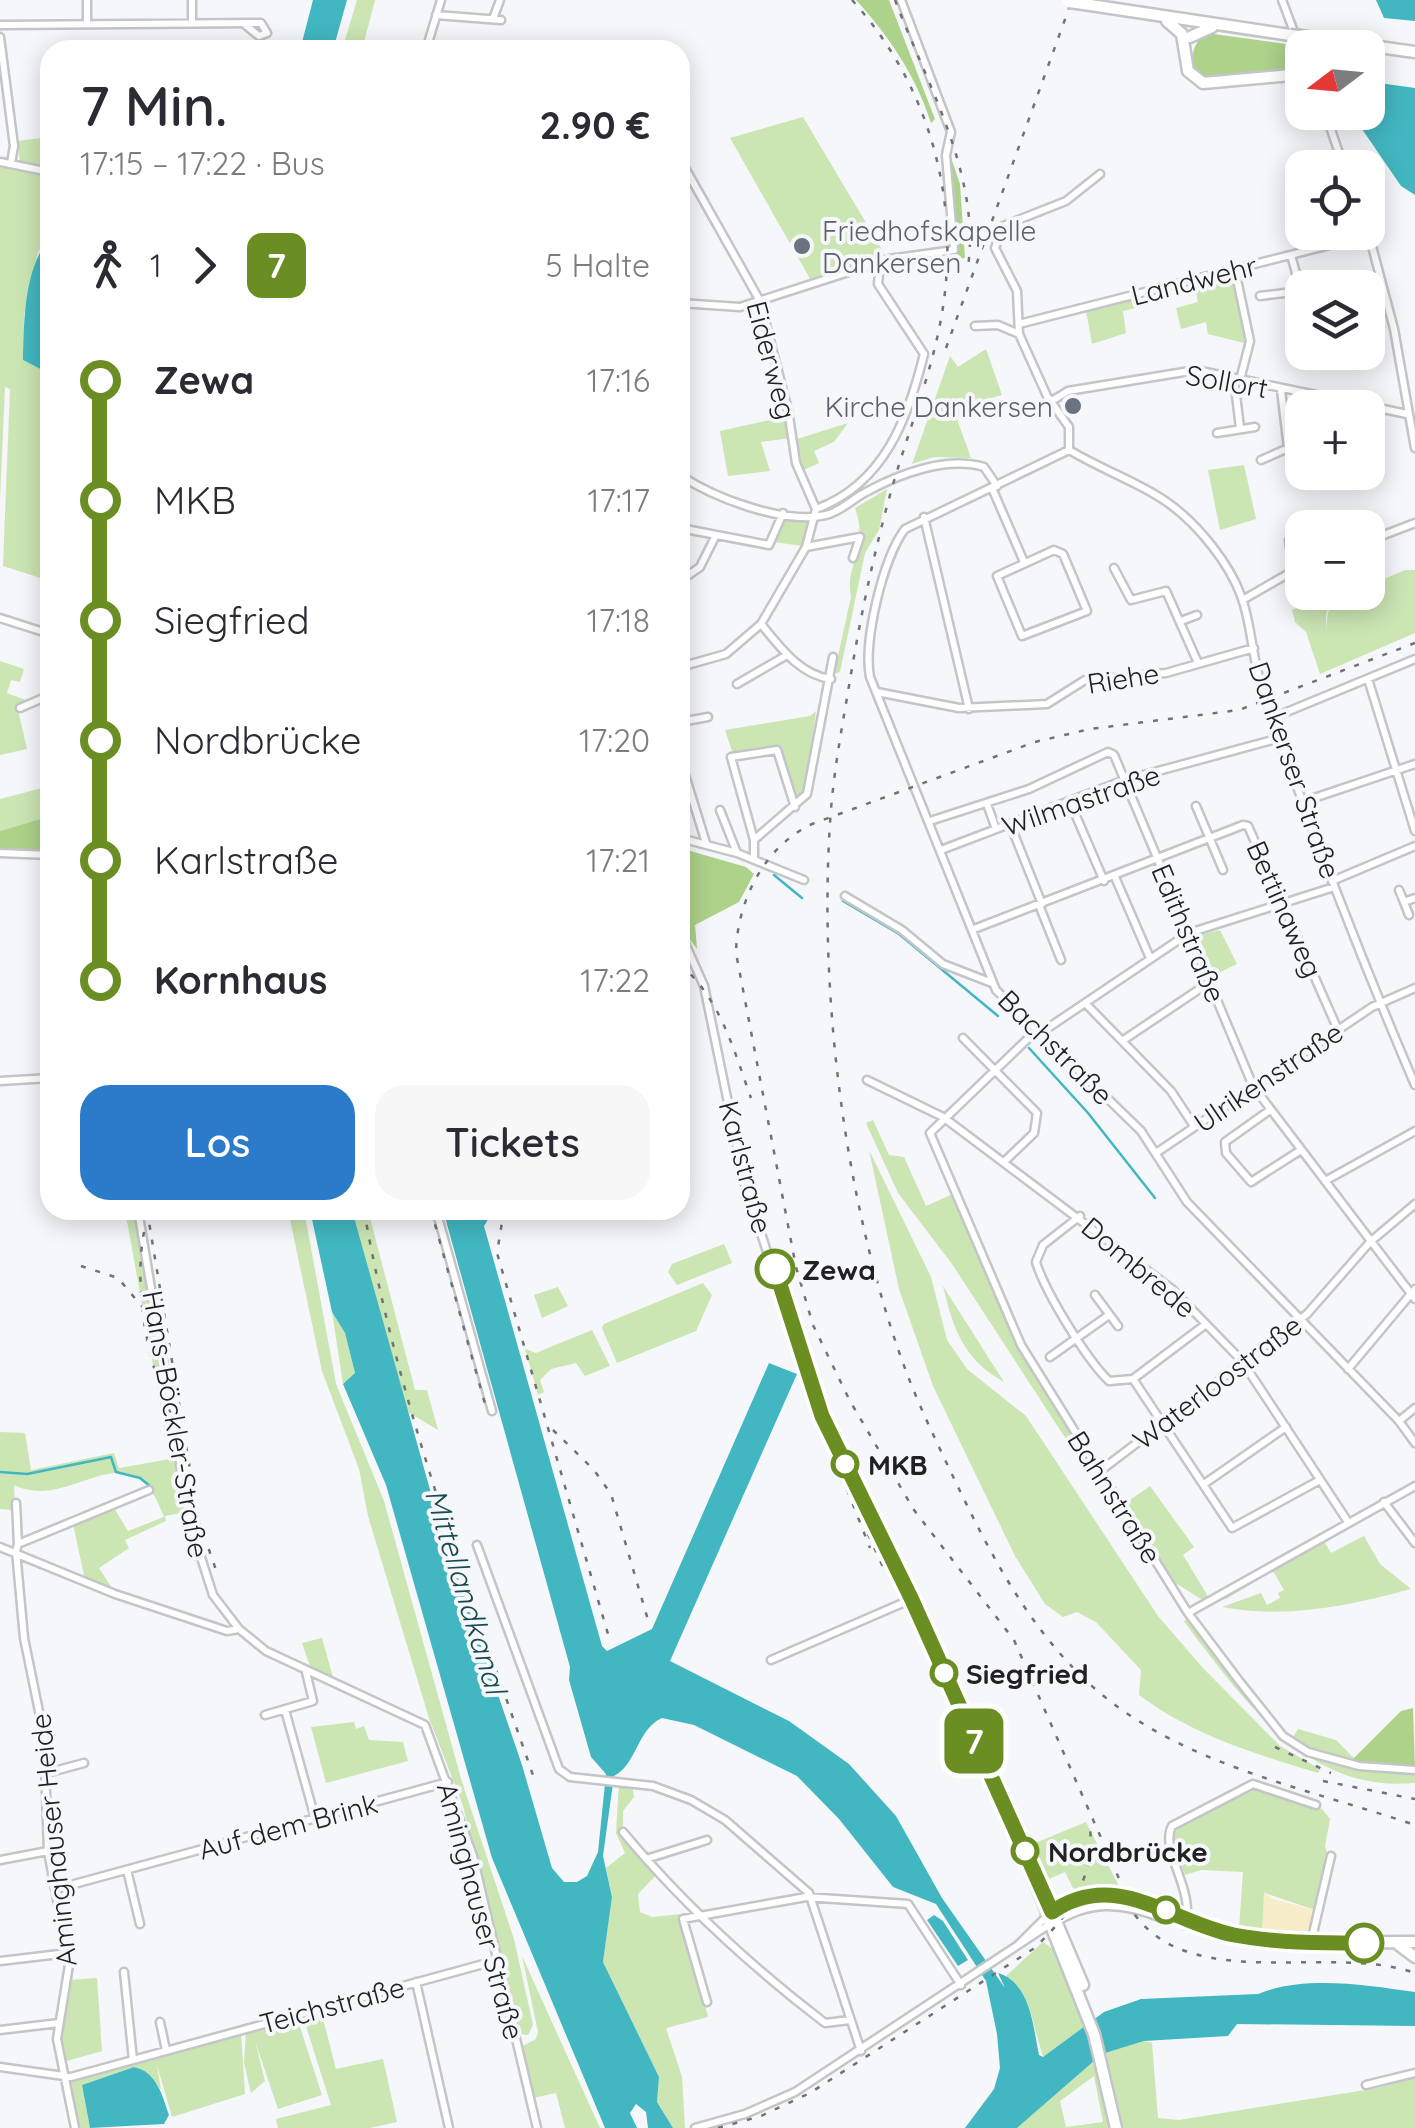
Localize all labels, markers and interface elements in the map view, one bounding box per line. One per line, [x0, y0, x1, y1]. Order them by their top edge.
north arrow [1285, 30, 1385, 130]
map controls [1285, 30, 1385, 610]
text: 7 Min. [80, 71, 228, 140]
text: 2.90 € [540, 101, 650, 149]
text: 17:15 – 17:22 · Bus [80, 143, 325, 183]
button: locate [1285, 150, 1385, 250]
place label: Friedhofskapelle Dankersen [822, 213, 1036, 280]
marker: Friedhofskapelle Dankersen [791, 235, 813, 257]
icon: walk [80, 238, 135, 293]
icon: forward [177, 238, 232, 293]
text: 7 [267, 243, 286, 287]
text: 1 [150, 245, 162, 285]
text: 5 Halte [545, 245, 650, 285]
street label: Landwehr [1127, 247, 1261, 313]
button: layers [1285, 270, 1385, 370]
street label: Eiderweg [739, 297, 805, 423]
text: Zewa [154, 356, 254, 404]
street label: Sollort [1183, 357, 1271, 405]
text: 17:16 [587, 360, 650, 400]
place label: Kirche Dankersen [825, 389, 1053, 424]
button: + [1285, 390, 1385, 490]
marker: Kirche Dankersen [1062, 395, 1084, 417]
text: MKB [154, 476, 236, 524]
text: 17:17 [588, 480, 650, 520]
button: − [1285, 510, 1385, 610]
text: Siegfried [154, 596, 309, 644]
text: 17:18 [587, 600, 650, 640]
street label: Riehe [1085, 655, 1161, 701]
street label: Dankerser Straße [1241, 657, 1349, 883]
text: Nordbrücke [154, 716, 361, 764]
text: 17:20 [579, 720, 650, 760]
street label: Wilmastraße [997, 757, 1165, 843]
street label: Bettinaweg [1239, 835, 1331, 983]
text: Karlstraße [154, 836, 338, 884]
text: 17:21 [586, 840, 650, 880]
street label: Edithstraße [1144, 859, 1234, 1007]
text: Kornhaus [154, 956, 327, 1004]
text: 17:22 [580, 960, 650, 1000]
street label: Bachstraße [991, 982, 1121, 1112]
street label: Ulrikenstraße [1187, 1014, 1349, 1140]
button: Los [80, 1085, 355, 1200]
button: Tickets [375, 1085, 650, 1200]
street label: Karlstraße [712, 1097, 780, 1237]
street label: Dombrede [1075, 1209, 1203, 1325]
marker: Zewa [756, 1250, 794, 1288]
place label: Zewa [802, 1252, 876, 1287]
street label: Hans-Böckler-Straße [135, 1288, 217, 1560]
street label: Waterloostraße [1126, 1307, 1308, 1457]
street label: Bahnstraße [1060, 1424, 1170, 1570]
place label: MKB [868, 1447, 928, 1482]
marker: MKB [832, 1451, 858, 1477]
water label: Mittellandkanal [417, 1484, 516, 1701]
place label: Siegfried [966, 1656, 1089, 1691]
marker: Siegfried [931, 1660, 957, 1686]
line badge: 7 [942, 1708, 1006, 1774]
street label: Aminghauser Heide [22, 1712, 84, 1968]
text: 7 [964, 1719, 984, 1763]
street label: Aminghauser Straße [430, 1779, 532, 2043]
street label: Auf dem Brink [195, 1785, 381, 1867]
place label: Nordbrücke [1048, 1834, 1208, 1869]
marker: Nordbrücke [1012, 1838, 1038, 1864]
unlabelled marker [1153, 1897, 1179, 1923]
unlabelled marker [1345, 1924, 1383, 1962]
street label: Teichstraße [256, 1969, 408, 2041]

